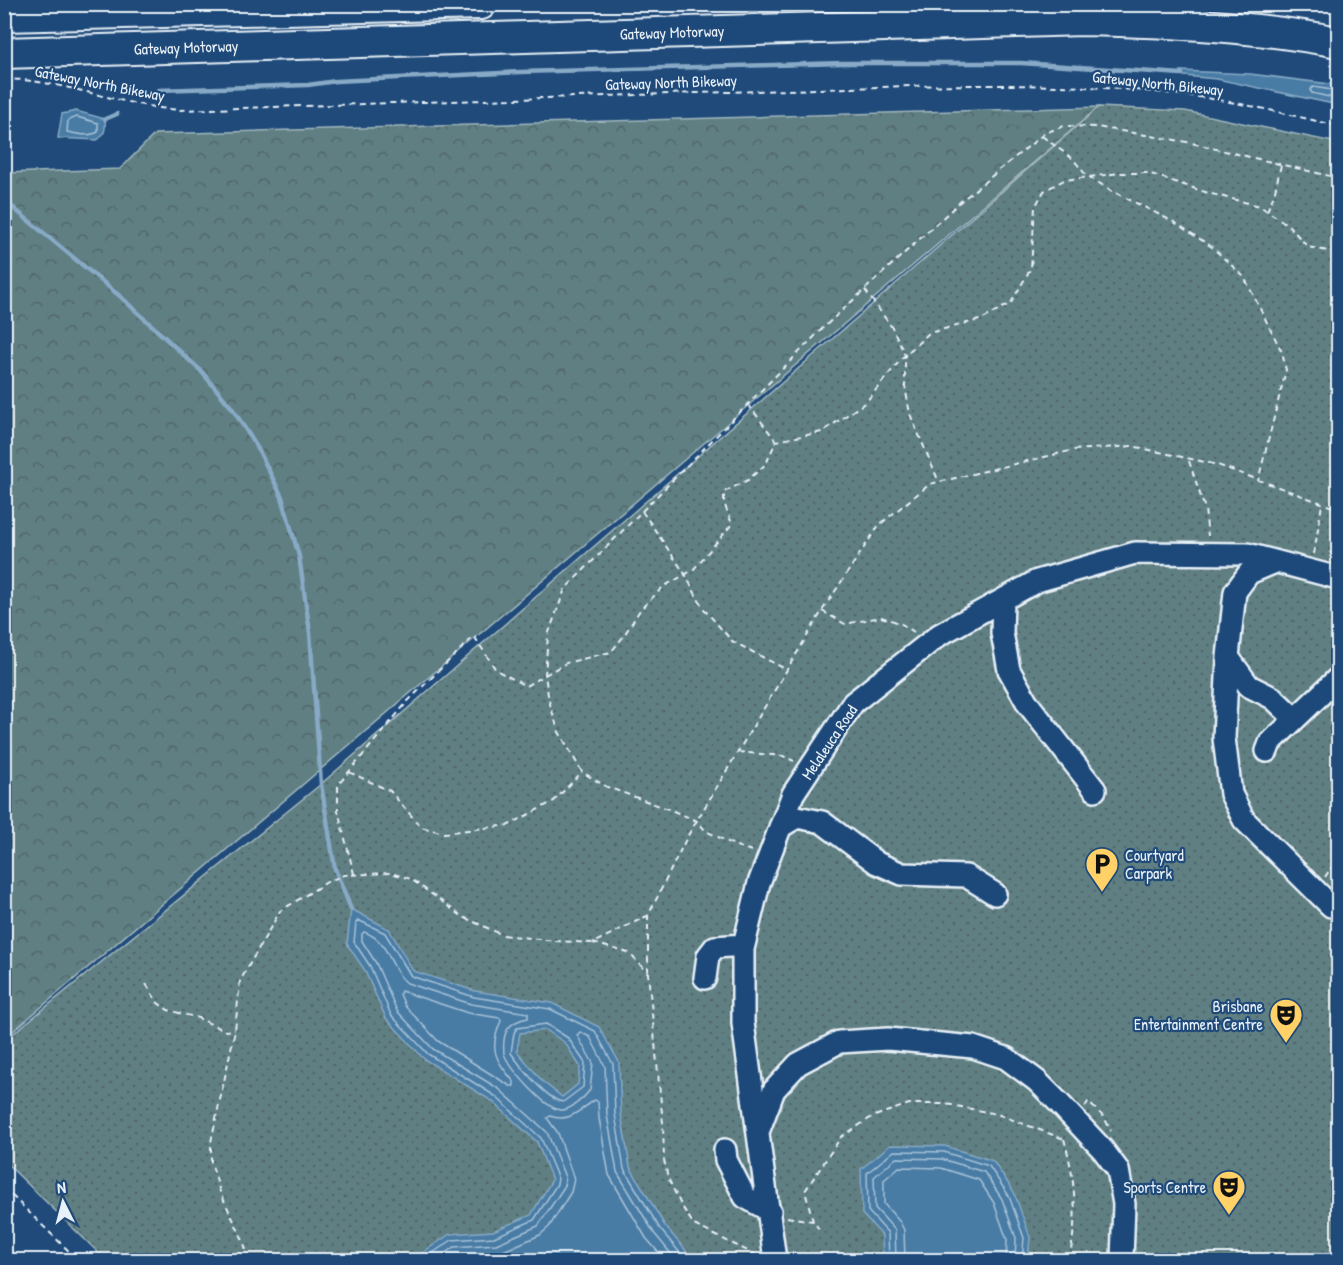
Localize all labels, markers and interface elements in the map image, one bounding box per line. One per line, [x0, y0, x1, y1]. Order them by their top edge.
street label: Gateway Motorway [619, 19, 725, 45]
street label: Gateway Motorway [133, 34, 239, 60]
street label: Gateway North Bikeway [33, 60, 167, 106]
street label: Gateway North Bikeway [1091, 65, 1225, 101]
street label: Gateway North Bikeway [605, 69, 738, 95]
street label: Melaleuca Road [796, 700, 862, 784]
place label: Courtyard Carpark [1125, 844, 1184, 884]
parking icon: Courtyard Carpark [1084, 846, 1120, 893]
place label: Brisbane Entertainment Centre [1134, 995, 1264, 1035]
theatre icon: Brisbane Entertainment Centre [1268, 997, 1304, 1044]
theatre icon: Sports Centre [1211, 1169, 1247, 1216]
north arrow [33, 1172, 93, 1232]
text: N [56, 1176, 67, 1198]
place label: Sports Centre [1123, 1176, 1207, 1198]

